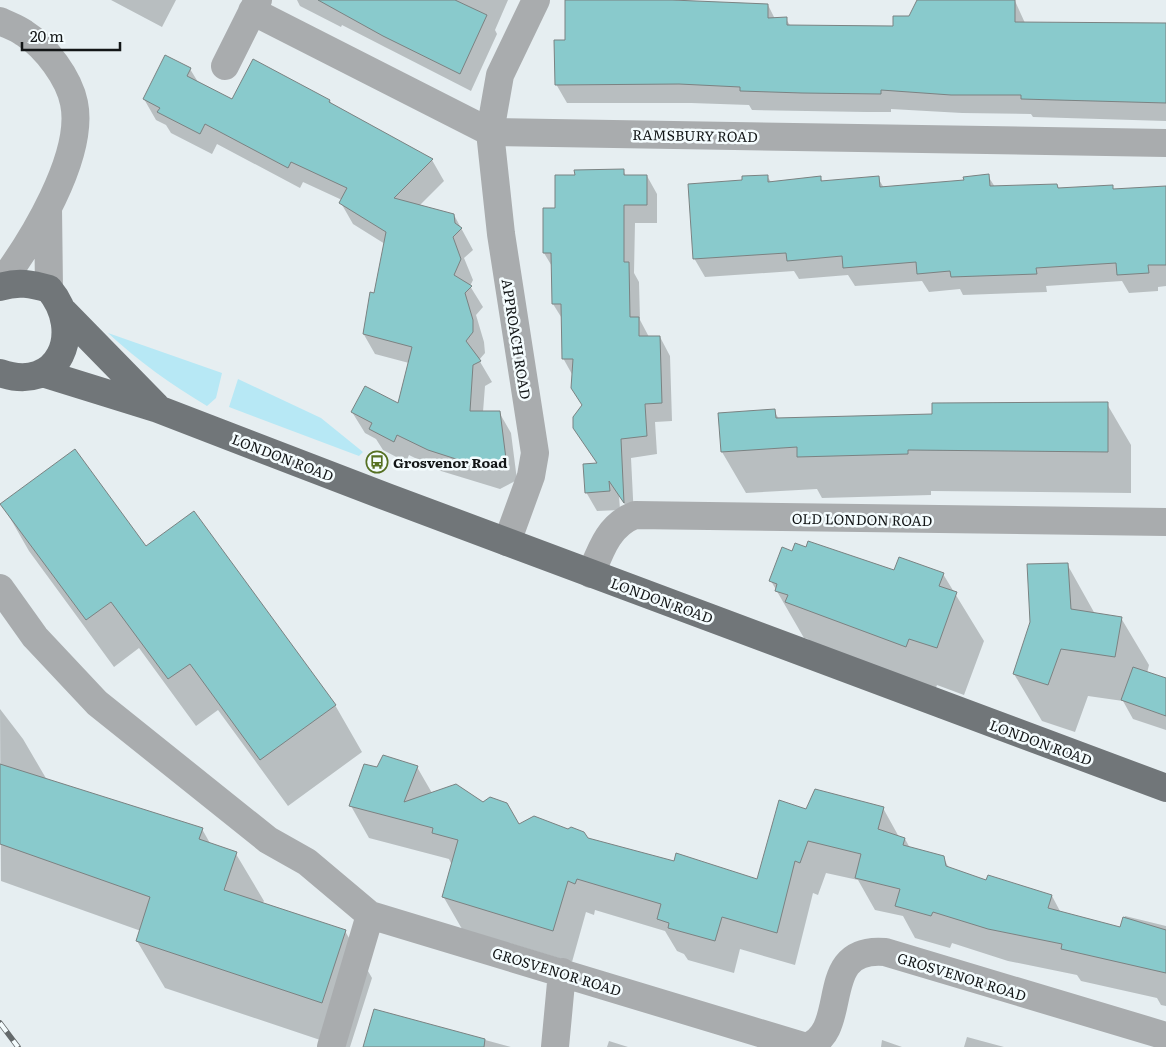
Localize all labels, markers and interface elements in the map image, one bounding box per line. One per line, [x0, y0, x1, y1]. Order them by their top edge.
scale bar [22, 20, 120, 52]
text: 20 m [30, 24, 64, 47]
street label: RAMSBURY ROAD [632, 124, 758, 146]
street label: APPROACH ROAD [498, 277, 536, 401]
street label: LONDON ROAD [229, 428, 337, 486]
bus stop icon: Grosvenor Road [365, 450, 389, 474]
place label: Grosvenor Road [393, 452, 508, 472]
street label: OLD LONDON ROAD [792, 508, 933, 530]
street label: LONDON ROAD [608, 572, 716, 628]
street label: LONDON ROAD [987, 714, 1095, 770]
street label: GROSVENOR ROAD [490, 942, 624, 1000]
street label: GROSVENOR ROAD [895, 947, 1029, 1005]

